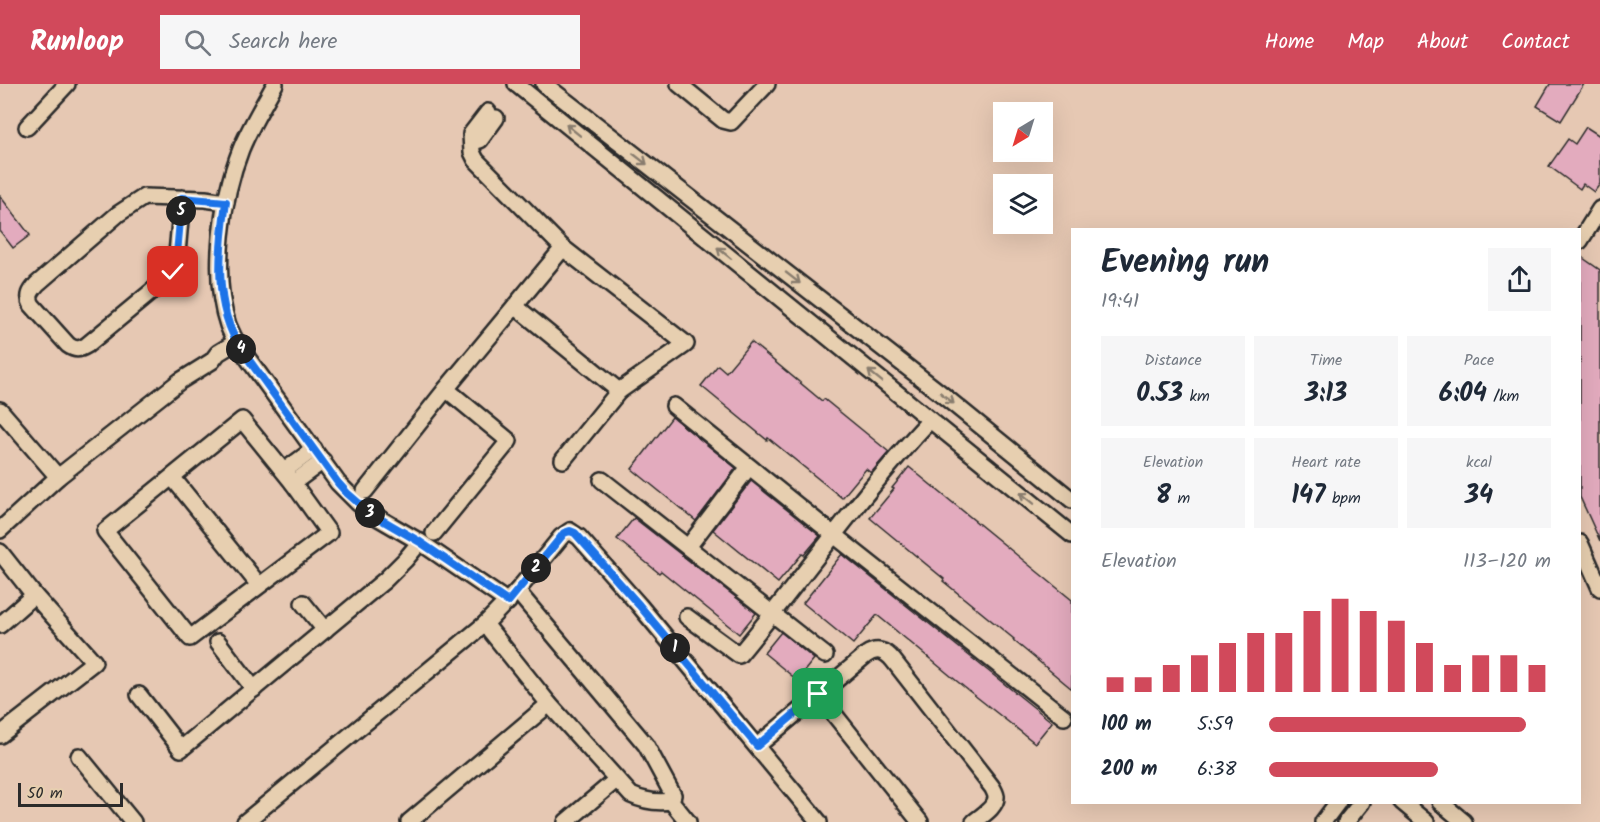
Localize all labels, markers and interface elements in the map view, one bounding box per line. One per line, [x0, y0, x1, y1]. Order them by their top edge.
search box [160, 15, 580, 69]
text: Runloop [30, 20, 124, 65]
text: Search here [229, 25, 337, 60]
icon: search [181, 26, 214, 59]
text: Home [1265, 26, 1314, 59]
text: Map [1347, 26, 1384, 59]
text: About [1417, 26, 1468, 59]
text: Contact [1501, 26, 1570, 59]
north arrow [993, 102, 1053, 162]
map controls [993, 102, 1053, 234]
one-way arrow [565, 123, 581, 136]
one-way arrow [631, 152, 647, 165]
button: layers [993, 174, 1053, 234]
pin: 5 [166, 196, 196, 226]
text: 5 [177, 198, 185, 223]
text: Evening run [1101, 237, 1269, 290]
pin [147, 246, 198, 297]
one-way arrow [717, 246, 732, 260]
button: share [1488, 248, 1551, 311]
icon: check [156, 255, 189, 288]
one-way arrow [785, 272, 801, 285]
text: 19:41 [1101, 286, 1139, 318]
pin: 4 [226, 334, 256, 364]
text: 4 [237, 336, 245, 361]
text: Distance [1144, 348, 1202, 373]
text: Time [1310, 348, 1342, 373]
text: Pace [1464, 348, 1494, 373]
one-way arrow [867, 369, 883, 382]
text: 0.53 [1136, 373, 1183, 415]
text: 3:13 [1305, 373, 1347, 415]
text: 6:04 [1439, 373, 1487, 415]
text: km [1183, 384, 1210, 409]
text: /km [1487, 384, 1519, 409]
one-way arrow [939, 392, 955, 405]
text: Elevation [1143, 450, 1203, 475]
text: Heart rate [1291, 450, 1361, 475]
text: kcal [1466, 450, 1492, 475]
text: 8 [1156, 475, 1171, 517]
text: 147 [1291, 475, 1326, 517]
text: 34 [1465, 475, 1493, 517]
text: m [1171, 486, 1190, 511]
text: bpm [1326, 486, 1361, 511]
one-way arrow [1019, 492, 1035, 505]
pin: 3 [355, 498, 385, 528]
text: 3 [366, 500, 374, 525]
text: Elevation [1101, 546, 1177, 578]
text: 113–120 m [1463, 546, 1551, 578]
pin: 2 [521, 553, 551, 583]
text: 2 [531, 555, 541, 580]
pin: 1 [660, 633, 690, 663]
text: 1 [673, 635, 677, 660]
pin [792, 668, 843, 719]
icon: arrive [801, 677, 834, 710]
text: 100 m [1101, 709, 1152, 741]
text: 5:59 [1197, 709, 1233, 741]
text: 200 m [1101, 754, 1157, 786]
text: 6:38 [1197, 754, 1237, 786]
scale bar [18, 780, 123, 808]
text: 50 m [27, 781, 63, 806]

